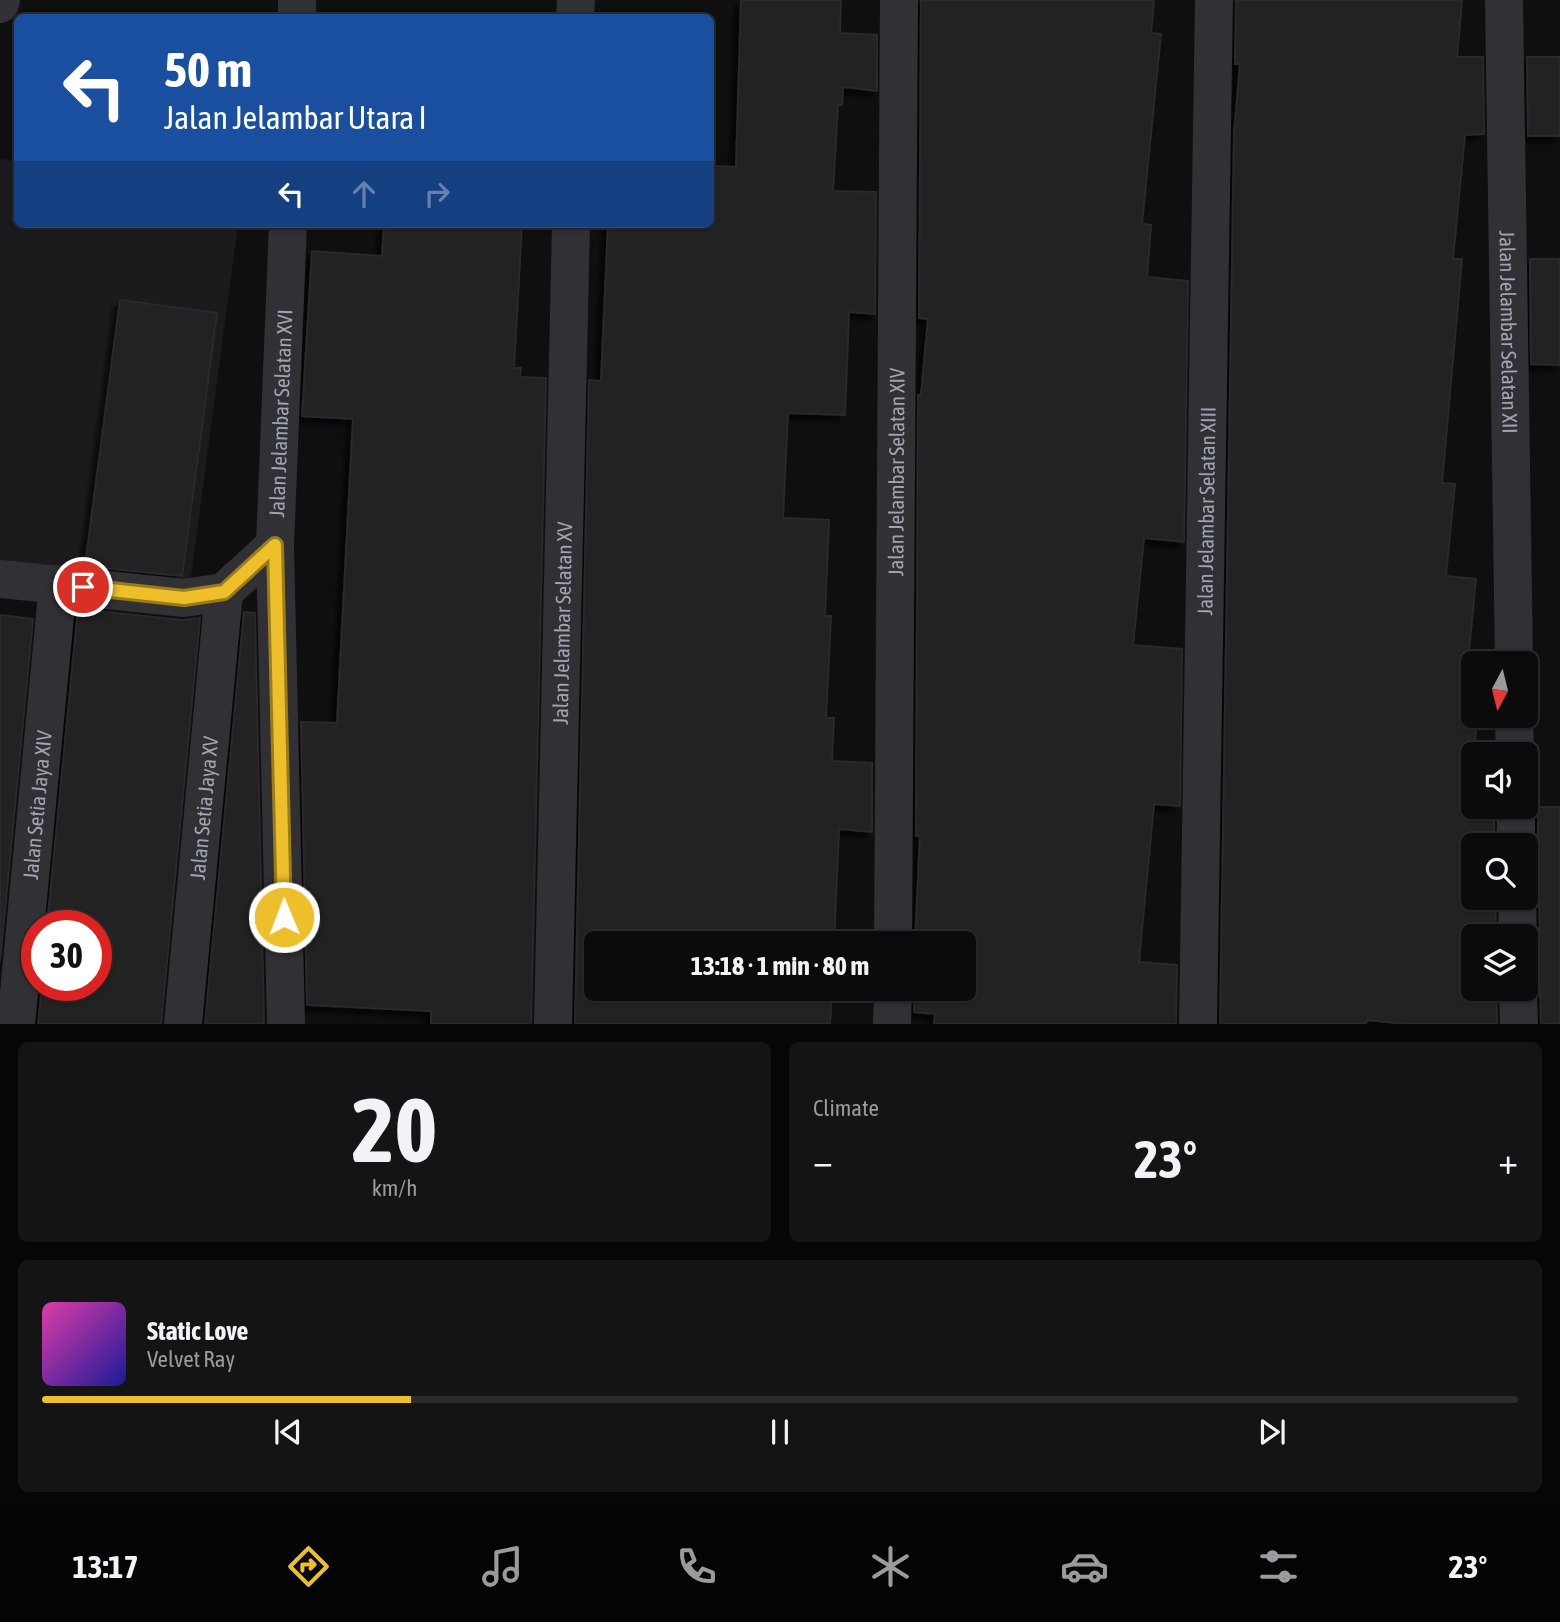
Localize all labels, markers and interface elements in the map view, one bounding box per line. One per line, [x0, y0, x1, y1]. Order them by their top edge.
text: 50 m [164, 41, 252, 97]
icon: left [49, 42, 140, 133]
text: Jalan Jelambar Utara I [164, 99, 427, 136]
icon: left [272, 175, 310, 213]
icon: ahead [345, 175, 383, 213]
icon: right [418, 175, 456, 213]
street label: Jalan Jelambar Selatan XII [1495, 230, 1523, 434]
street label: Jalan Jelambar Selatan XVI [264, 309, 297, 518]
street label: Jalan Jelambar Selatan XIV [883, 367, 909, 576]
street label: Jalan Jelambar Selatan XIII [1192, 407, 1220, 616]
street label: Jalan Jelambar Selatan XV [548, 521, 576, 725]
pin [53, 557, 113, 617]
icon: arrive [64, 568, 102, 606]
north arrow [1461, 651, 1538, 728]
map controls [1461, 651, 1538, 1001]
street label: Jalan Setia Jaya XIV [18, 729, 56, 881]
street label: Jalan Setia Jaya XV [185, 734, 222, 881]
button: sound [1461, 742, 1538, 819]
button: search [1461, 833, 1538, 910]
position arrow [247, 880, 321, 954]
speed limit sign: 30 [21, 910, 112, 1001]
button: layers [1461, 924, 1538, 1001]
text: 13:18 · 1 min · 80 m [691, 951, 869, 981]
text: 20 [352, 1077, 437, 1181]
text: Climate [813, 1095, 879, 1121]
text: 23° [1134, 1129, 1197, 1189]
text: − [813, 1139, 833, 1182]
text: + [1498, 1139, 1518, 1182]
text: km/h [372, 1175, 417, 1201]
text: Static Love [147, 1316, 248, 1346]
text: Velvet Ray [147, 1346, 235, 1372]
icon: previous [269, 1413, 307, 1451]
icon: pause [761, 1413, 799, 1451]
icon: next [1253, 1413, 1291, 1451]
icon: directions [284, 1542, 333, 1591]
icon: music [478, 1542, 527, 1591]
icon: phone [672, 1542, 721, 1591]
icon: climate [866, 1542, 915, 1591]
icon: car [1060, 1542, 1109, 1591]
icon: filters [1254, 1542, 1303, 1591]
text: 13:17 [73, 1548, 138, 1585]
text: 23° [1448, 1548, 1487, 1585]

